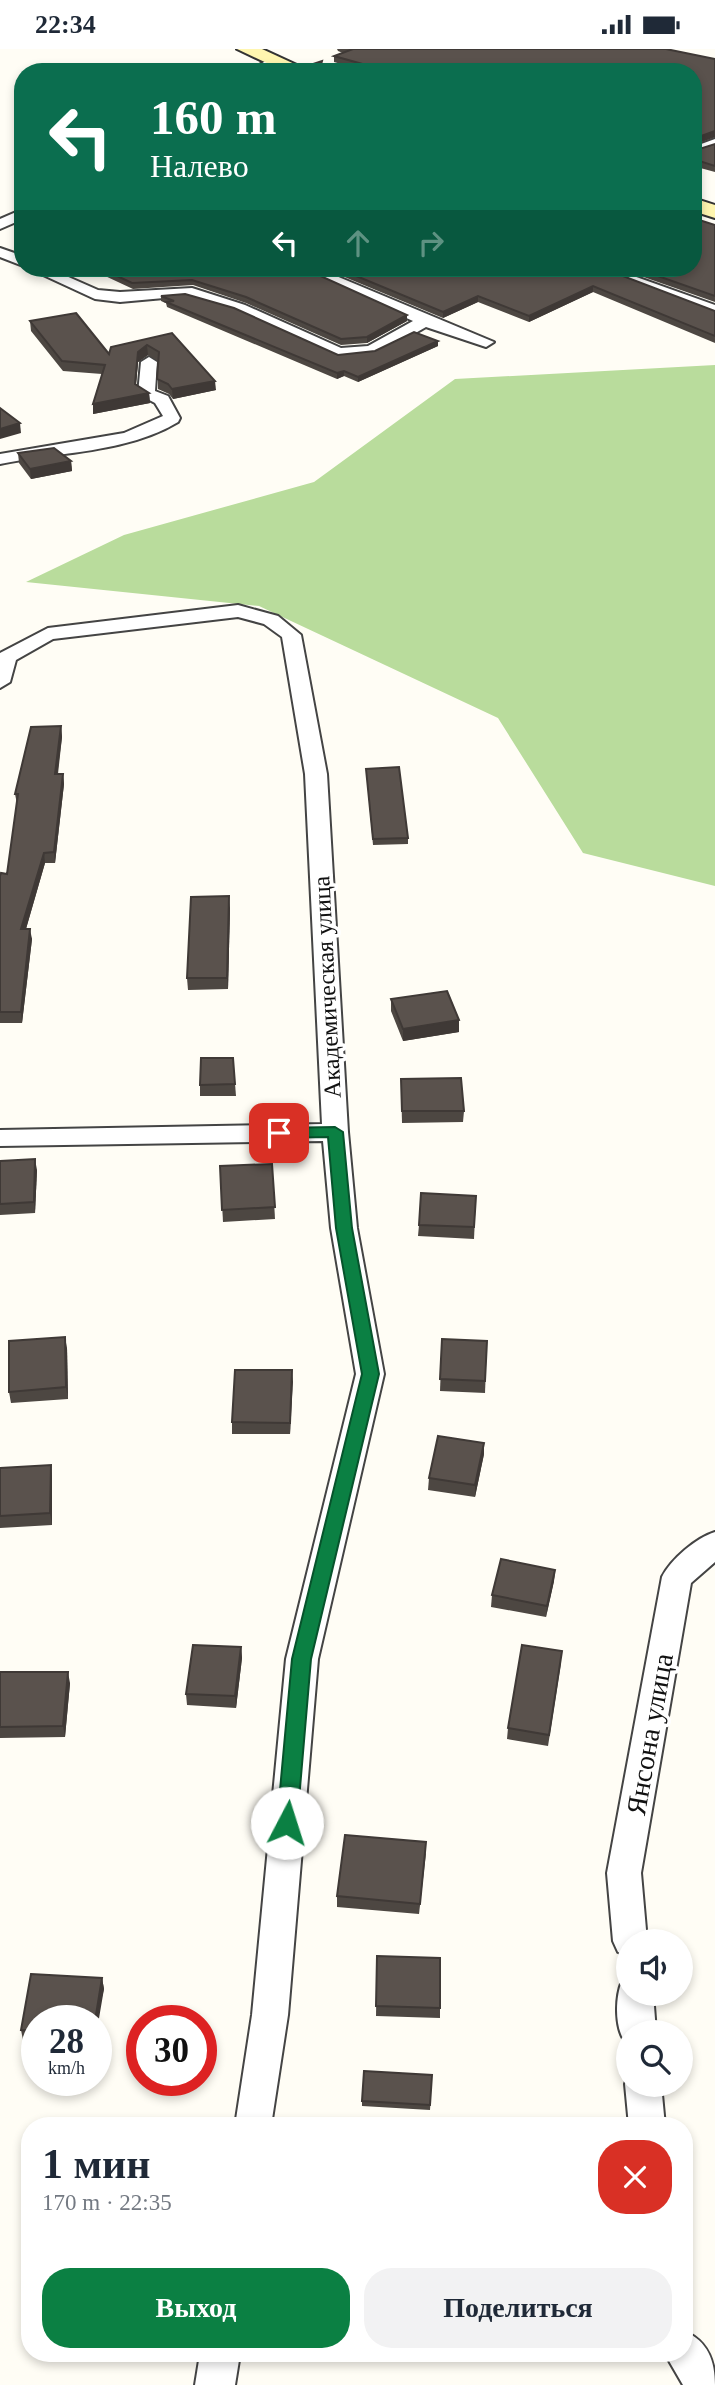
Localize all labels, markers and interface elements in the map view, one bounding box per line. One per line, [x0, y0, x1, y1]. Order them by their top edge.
text: 22:34 [35, 10, 96, 39]
text: 160 m [150, 90, 277, 145]
icon: left [35, 91, 126, 182]
text: Налево [150, 148, 249, 184]
icon: left [266, 224, 304, 262]
icon: ahead [339, 224, 377, 262]
icon: right [412, 224, 450, 262]
street label: Академическая улица [308, 875, 346, 1099]
pin [249, 1103, 309, 1163]
icon: arrive [260, 1114, 298, 1152]
street label: Янсона улица [620, 1650, 679, 1817]
position arrow [250, 1786, 324, 1860]
map controls [616, 1929, 693, 2097]
button: sound [616, 1929, 693, 2006]
speed limit sign: 30 [126, 2005, 217, 2096]
button: search [616, 2020, 693, 2097]
text: 28 [49, 2022, 84, 2061]
text: km/h [48, 2058, 85, 2078]
button: close [598, 2140, 672, 2214]
text: 1 мин [42, 2141, 151, 2187]
text: 170 m · 22:35 [42, 2190, 172, 2215]
button: Выход [42, 2268, 350, 2348]
button: Поделиться [364, 2268, 672, 2348]

